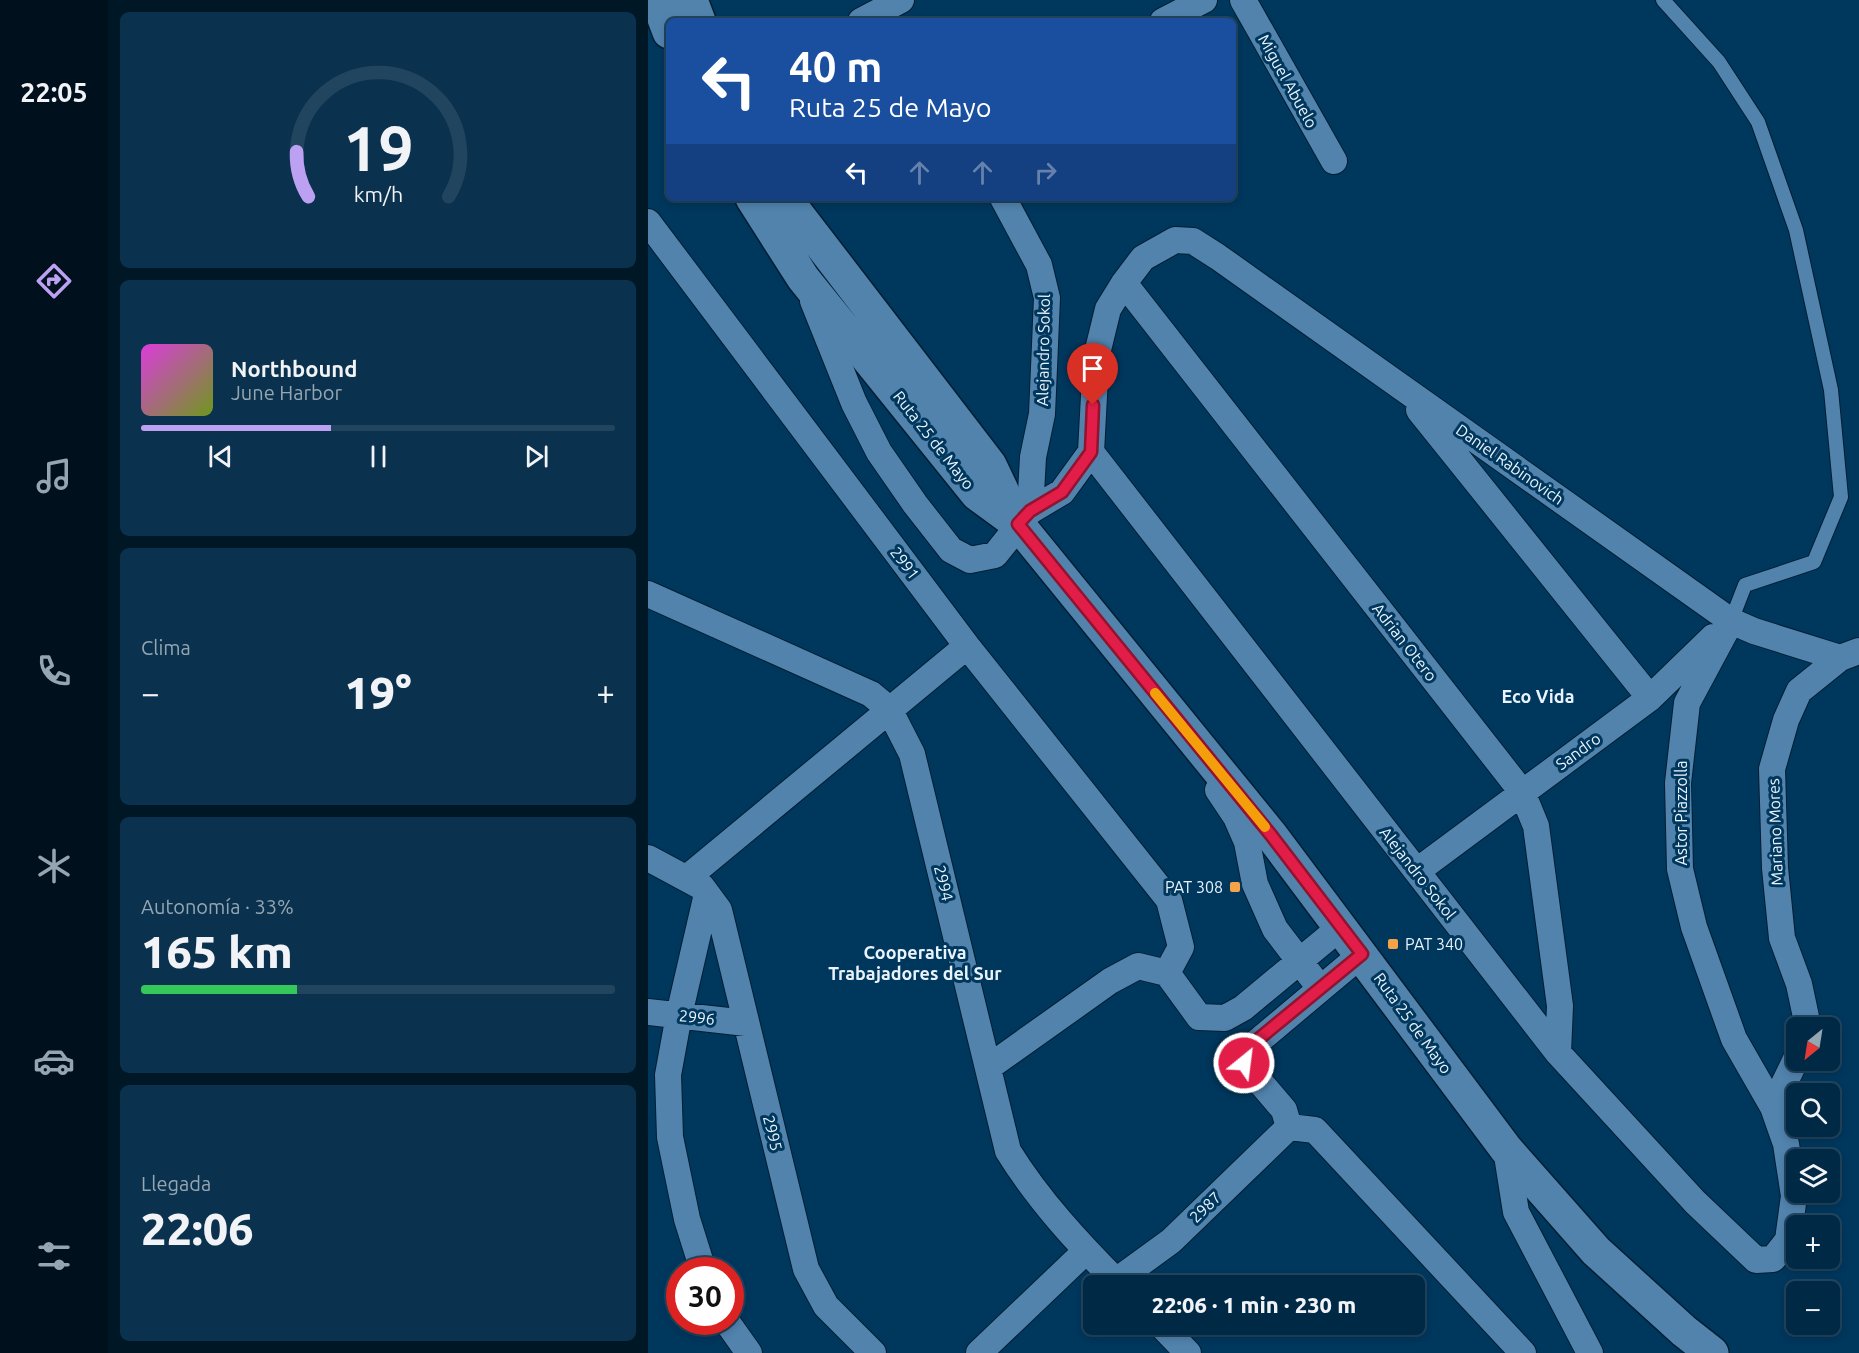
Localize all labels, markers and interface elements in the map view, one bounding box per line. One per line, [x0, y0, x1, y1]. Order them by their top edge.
street label: Miguel Abuelo [1255, 31, 1321, 131]
icon: left [690, 42, 768, 120]
text: 40 m [789, 43, 883, 90]
text: 22:05 [20, 77, 88, 107]
text: Ruta 25 de Mayo [789, 92, 991, 122]
text: 19 [343, 113, 413, 183]
icon: left [840, 156, 873, 189]
icon: ahead [903, 156, 936, 189]
icon: ahead [966, 156, 999, 189]
icon: right [1029, 156, 1062, 189]
text: km/h [353, 182, 403, 206]
icon: directions [33, 260, 75, 302]
street label: Alejandro Sokol [1033, 294, 1053, 406]
pin [1067, 343, 1118, 405]
icon: arrive [1076, 352, 1109, 385]
text: Northbound [231, 356, 357, 381]
text: June Harbor [231, 381, 342, 404]
street label: Ruta 25 de Mayo [890, 387, 978, 493]
street label: Daniel Rabinovich [1453, 420, 1567, 508]
icon: previous [204, 440, 237, 473]
icon: pause [362, 440, 395, 473]
icon: next [520, 440, 553, 473]
icon: music [33, 455, 75, 497]
street label: 2991 [887, 543, 923, 583]
street label: Adrian Otero [1369, 600, 1441, 684]
text: Clima [141, 636, 191, 659]
icon: phone [33, 650, 75, 692]
text: 19° [344, 667, 412, 718]
text: − [141, 674, 160, 711]
text: + [596, 674, 615, 711]
district label: Eco Vida [1502, 686, 1574, 706]
street label: Sandro [1552, 729, 1604, 773]
street label: Astor Piazzolla [1672, 760, 1690, 866]
street label: Mariano Mores [1764, 778, 1786, 886]
street label: Alejandro Sokol [1376, 823, 1460, 923]
icon: climate [33, 845, 75, 887]
street label: 2994 [931, 863, 957, 903]
place label: PAT 308 [1165, 878, 1223, 896]
marker: PAT 308 [1228, 880, 1242, 894]
text: Autonomía · 33% [141, 895, 294, 918]
text: 165 km [141, 926, 293, 977]
place label: PAT 340 [1405, 935, 1463, 953]
marker: PAT 340 [1386, 937, 1400, 951]
district label: Cooperativa Trabajadores del Sur [828, 942, 1002, 983]
street label: Ruta 25 de Mayo [1370, 969, 1456, 1077]
street label: 2996 [678, 1006, 716, 1028]
north arrow [1786, 1017, 1840, 1071]
map controls [1786, 1017, 1840, 1335]
position arrow [1212, 1031, 1276, 1095]
icon: car [33, 1040, 75, 1082]
button: search [1786, 1083, 1840, 1137]
street label: 2995 [760, 1113, 786, 1153]
button: layers [1786, 1149, 1840, 1203]
text: Llegada [141, 1172, 211, 1195]
street label: 2987 [1186, 1188, 1224, 1226]
text: 22:06 [141, 1203, 254, 1254]
button: + [1786, 1215, 1840, 1269]
icon: filters [33, 1235, 75, 1277]
speed limit sign: 30 [666, 1257, 744, 1335]
button: − [1786, 1281, 1840, 1335]
text: 22:06 · 1 min · 230 m [1152, 1292, 1356, 1317]

